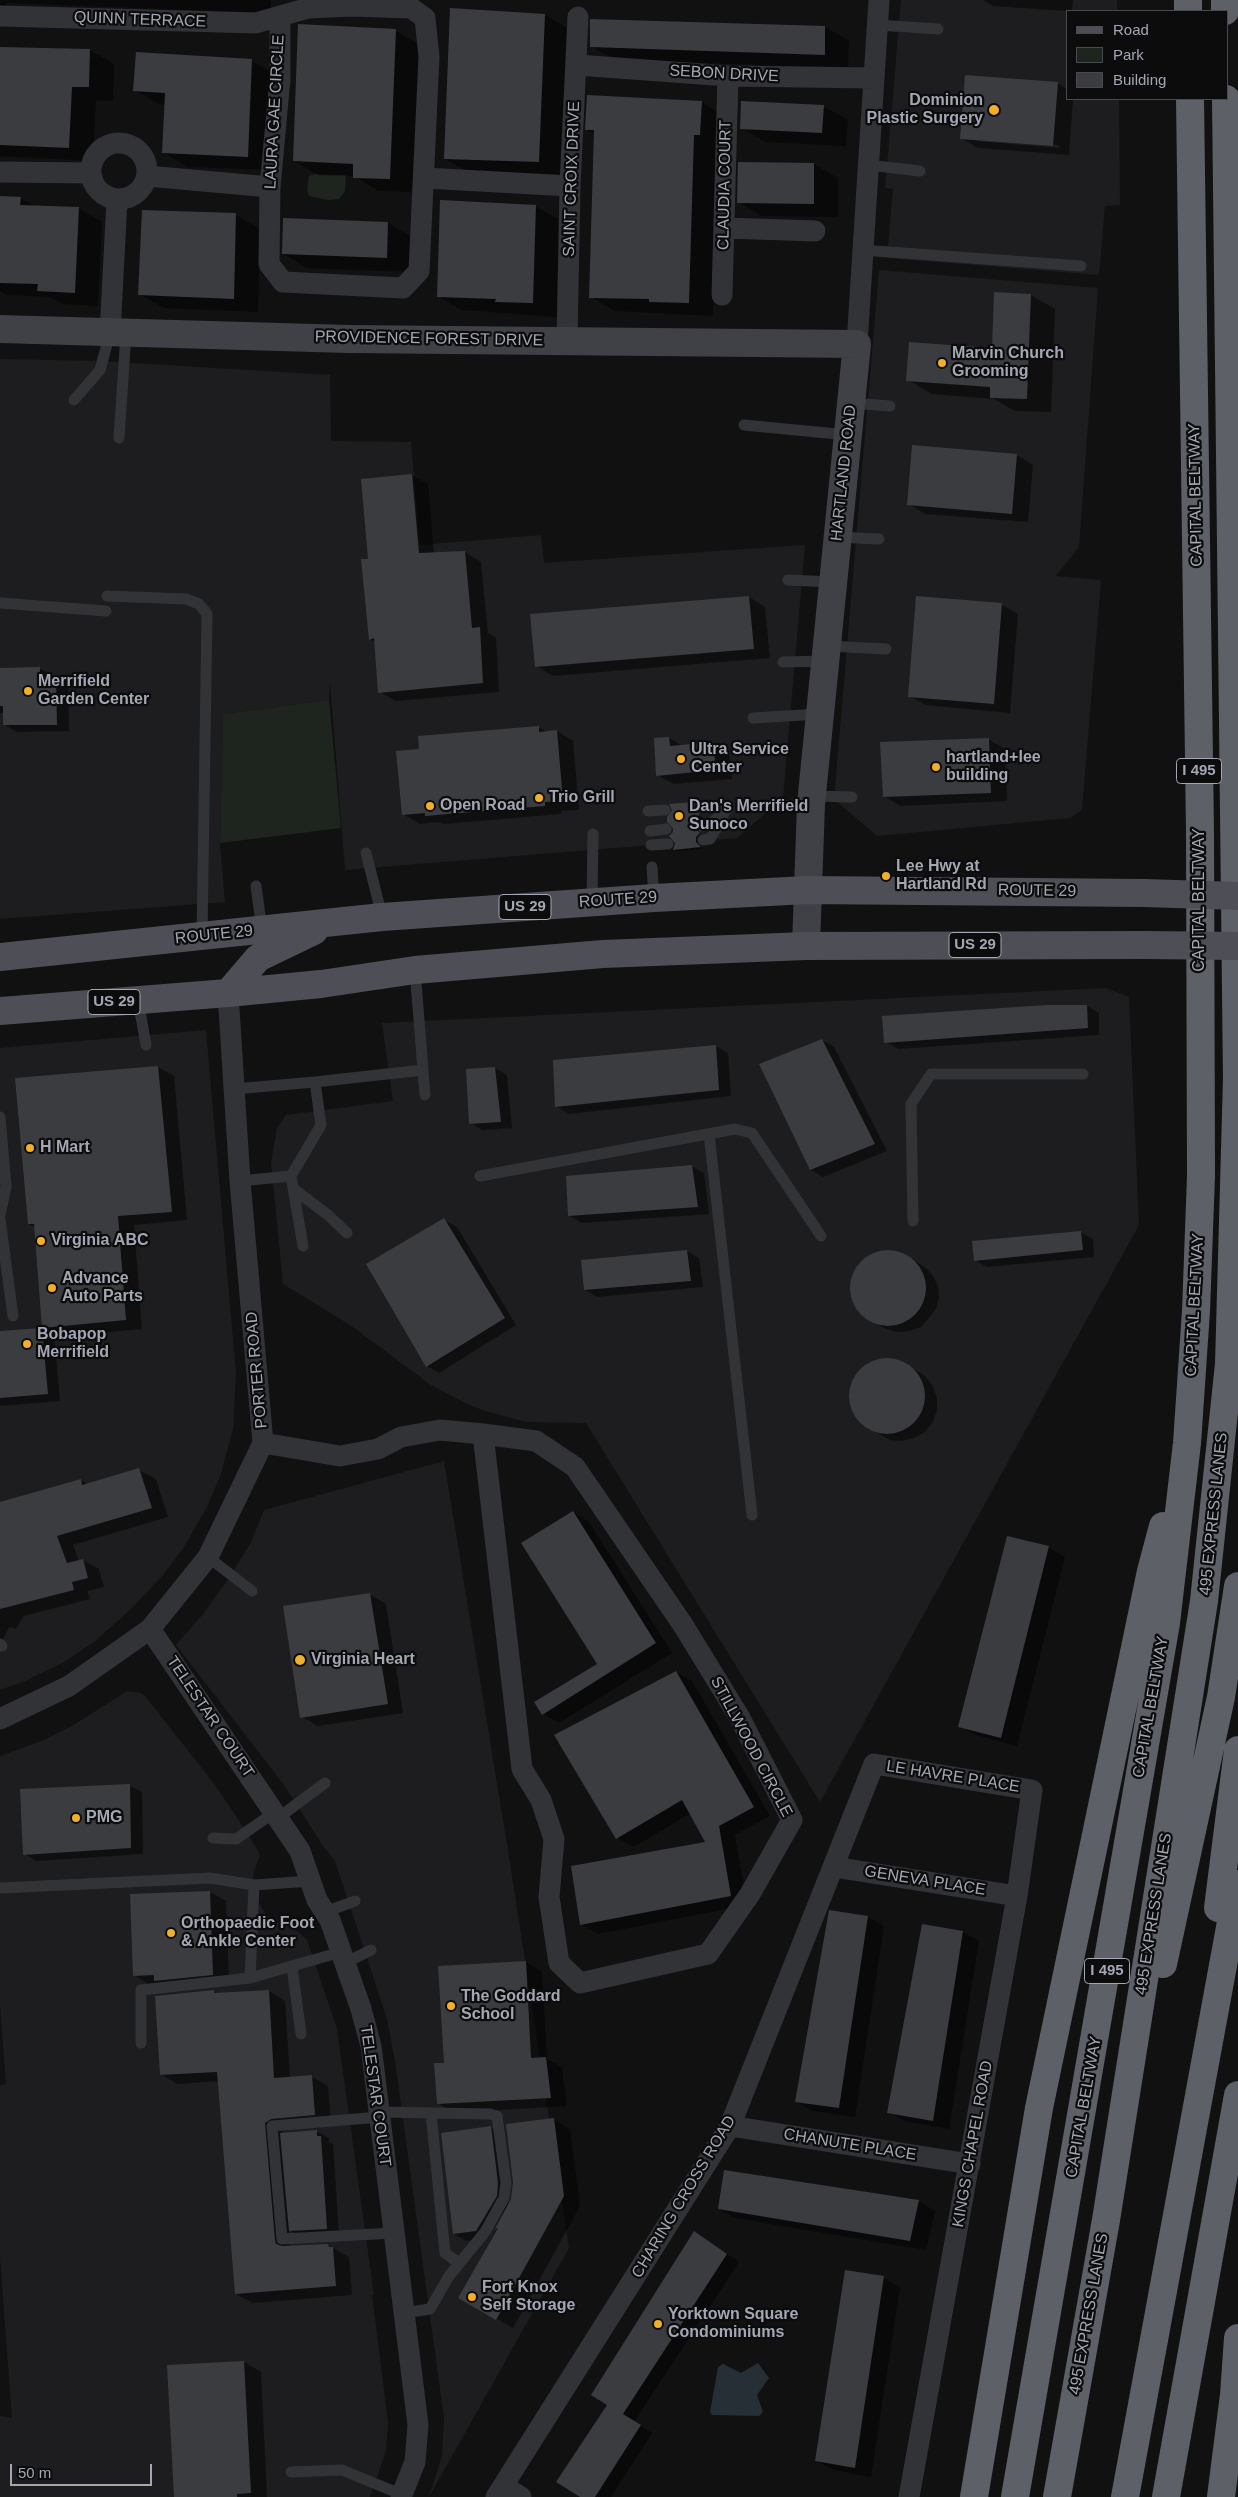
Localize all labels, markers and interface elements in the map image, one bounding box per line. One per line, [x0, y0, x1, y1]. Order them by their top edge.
street label: QUINN TERRACE [73, 8, 207, 32]
legend [1066, 10, 1228, 100]
text: Road [1113, 21, 1149, 38]
street label: LAURA GAE CIRCLE [261, 34, 289, 190]
text: Park [1113, 46, 1144, 63]
street label: SEBON DRIVE [669, 62, 779, 86]
text: Building [1113, 71, 1166, 88]
place label: Dominion Plastic Surgery [866, 91, 983, 129]
street label: SAINT CROIX DRIVE [560, 101, 584, 257]
marker: Dominion Plastic Surgery [987, 103, 1001, 117]
street label: CLAUDIA COURT [714, 120, 736, 250]
street label: PROVIDENCE FOREST DRIVE [315, 327, 543, 351]
place label: Marvin Church Grooming [952, 344, 1064, 382]
marker: Marvin Church Grooming [936, 357, 948, 369]
street label: HARTLAND ROAD [827, 404, 861, 542]
street label: CAPITAL BELTWAY [1185, 423, 1207, 567]
place label: Merrifield Garden Center [38, 672, 149, 710]
marker: Merrifield Garden Center [22, 685, 34, 697]
place label: Ultra Service Center [691, 740, 789, 778]
place label: hartland+lee building [946, 748, 1041, 786]
marker: Ultra Service Center [675, 753, 687, 765]
road number: I 495 [1176, 758, 1222, 784]
marker: hartland+lee building [930, 761, 942, 773]
place label: Trio Grill [549, 788, 615, 808]
marker: Trio Grill [533, 792, 545, 804]
place label: Open Road [440, 796, 525, 816]
place label: Dan's Merrifield Sunoco [689, 797, 808, 835]
marker: Open Road [424, 800, 436, 812]
marker: Dan's Merrifield Sunoco [673, 810, 685, 822]
street label: CAPITAL BELTWAY [1190, 828, 1210, 972]
place label: Lee Hwy at Hartland Rd [896, 857, 987, 895]
marker: Lee Hwy at Hartland Rd [880, 870, 892, 882]
street label: ROUTE 29 [998, 881, 1076, 901]
street label: ROUTE 29 [578, 888, 658, 912]
road number: US 29 [499, 894, 551, 920]
street label: ROUTE 29 [174, 921, 254, 949]
road number: US 29 [949, 932, 1001, 958]
road number: US 29 [88, 990, 140, 1014]
place label: H Mart [40, 1138, 90, 1158]
marker: H Mart [24, 1142, 36, 1154]
place label: Virginia ABC [51, 1231, 148, 1251]
street label: CAPITAL BELTWAY [1182, 1233, 1208, 1377]
marker: Virginia ABC [35, 1235, 47, 1247]
place label: Advance Auto Parts [62, 1269, 143, 1307]
marker: Advance Auto Parts [46, 1282, 58, 1294]
street label: PORTER ROAD [242, 1311, 272, 1429]
place label: Bobapop Merrifield [37, 1325, 109, 1363]
marker: Bobapop Merrifield [21, 1338, 33, 1350]
street label: 495 EXPRESS LANES [1196, 1432, 1232, 1596]
street label: CAPITAL BELTWAY [1129, 1635, 1173, 1779]
place label: Virginia Heart [311, 1650, 415, 1670]
street label: TELESTAR COURT [162, 1653, 258, 1781]
marker: Virginia Heart [293, 1653, 307, 1667]
street label: STILLWOOD CIRCLE [706, 1674, 796, 1820]
street label: LE HAVRE PLACE [885, 1757, 1021, 1797]
place label: PMG [86, 1808, 122, 1828]
marker: PMG [70, 1812, 82, 1824]
street label: 495 EXPRESS LANES [1132, 1832, 1176, 1996]
street label: GENEVA PLACE [863, 1862, 987, 1900]
place label: Orthopaedic Foot & Ankle Center [181, 1914, 314, 1952]
marker: Orthopaedic Foot & Ankle Center [165, 1927, 177, 1939]
road number: I 495 [1084, 1958, 1130, 1984]
place label: The Goddard School [461, 1987, 561, 2025]
marker: The Goddard School [445, 2000, 457, 2012]
street label: TELESTAR COURT [356, 2024, 394, 2168]
street label: CAPITAL BELTWAY [1062, 2035, 1106, 2179]
street label: KINGS CHAPEL ROAD [949, 2059, 997, 2229]
street label: CHARING CROSS ROAD [628, 2112, 740, 2282]
street label: CHANUTE PLACE [782, 2125, 918, 2165]
street label: 495 EXPRESS LANES [1065, 2232, 1113, 2396]
place label: Fort Knox Self Storage [482, 2278, 575, 2316]
marker: Fort Knox Self Storage [466, 2291, 478, 2303]
place label: Yorktown Square Condominiums [668, 2305, 798, 2343]
marker: Yorktown Square Condominiums [652, 2318, 664, 2330]
scale bar [12, 2454, 155, 2486]
text: 50 m [18, 2464, 51, 2481]

